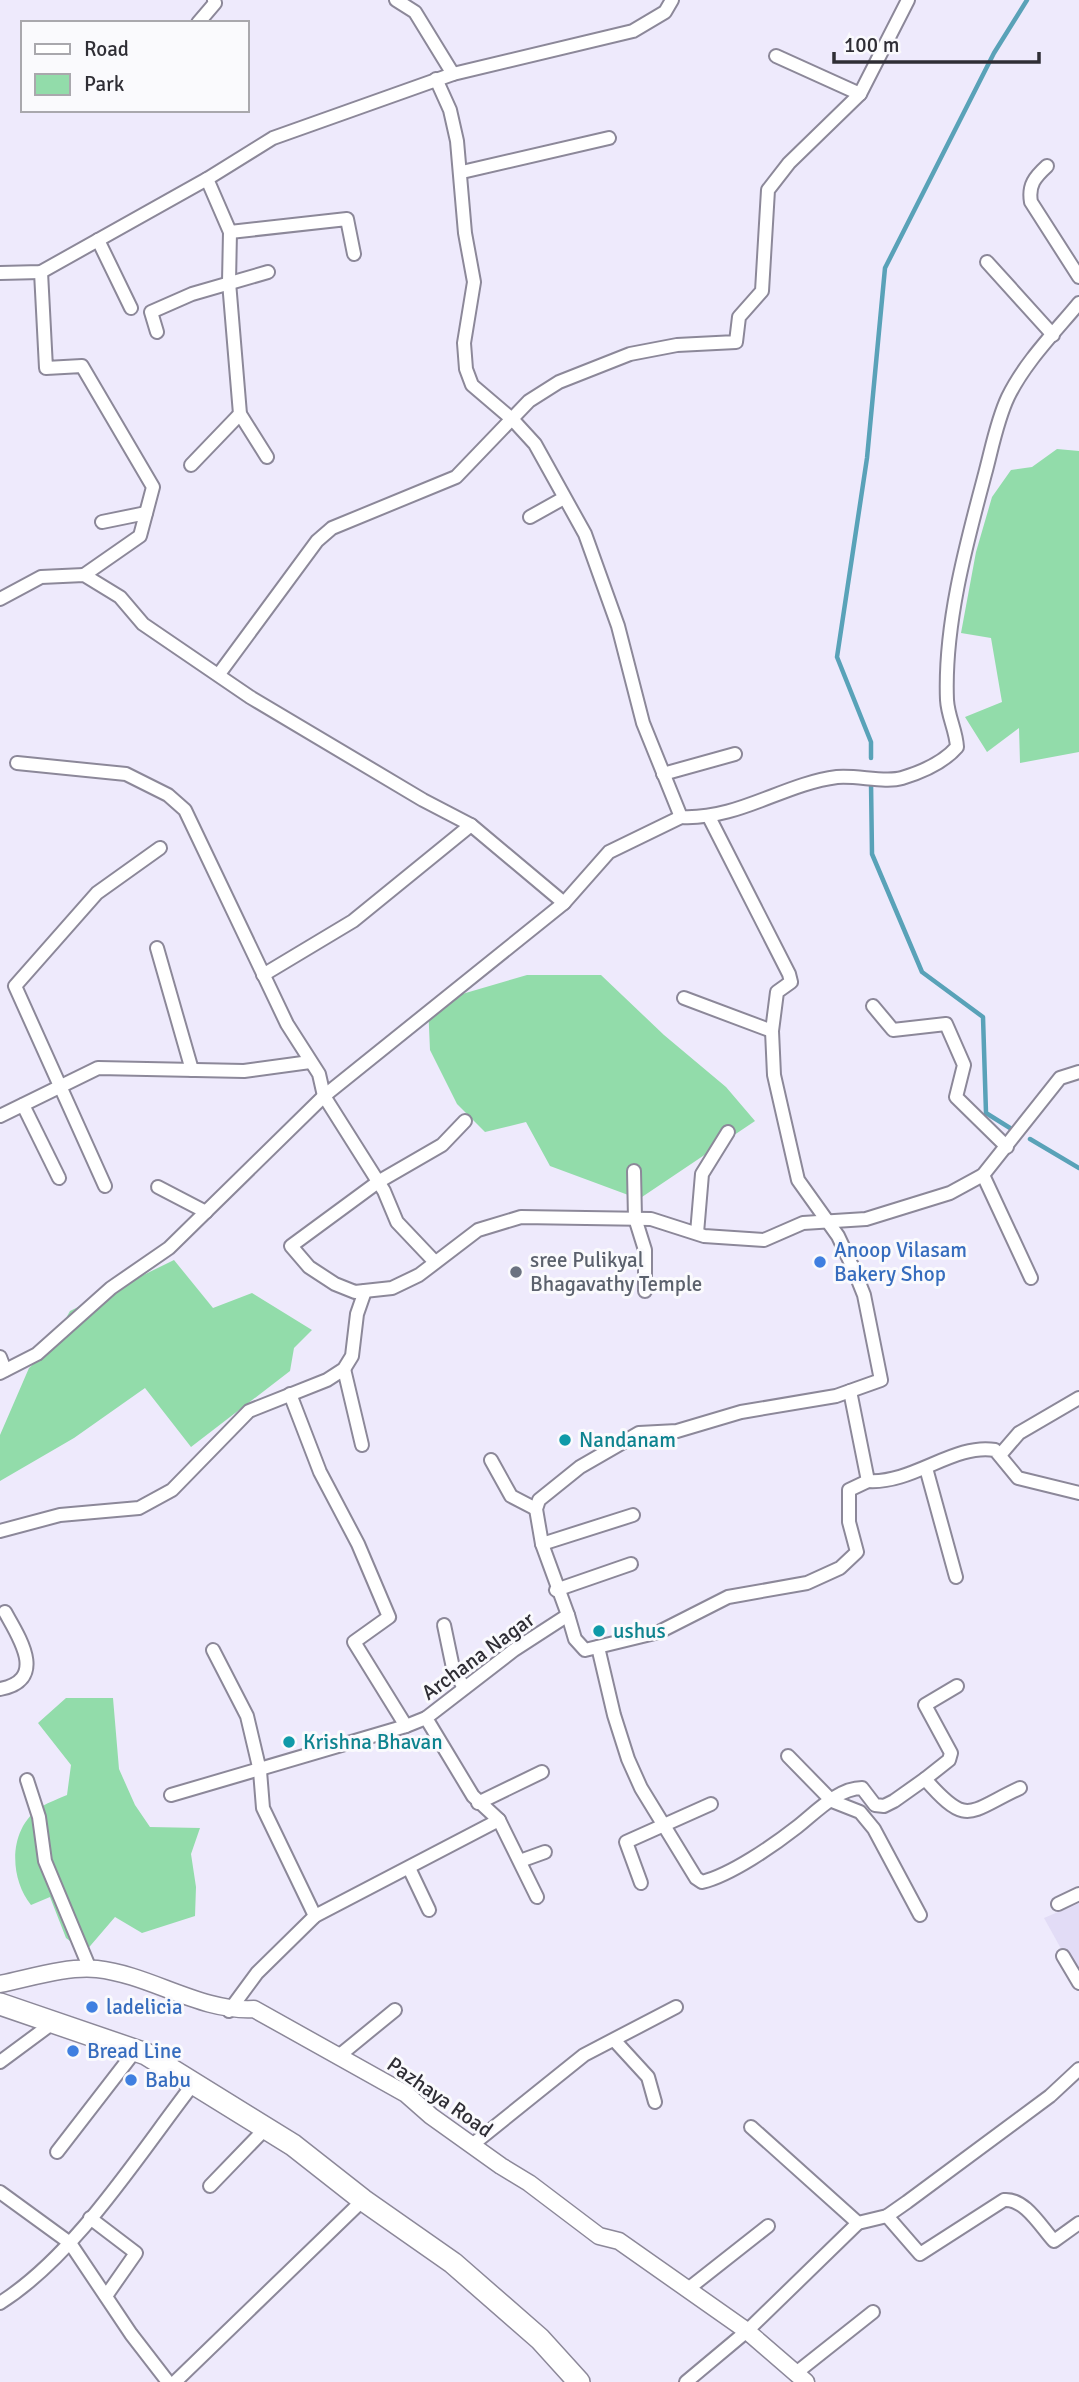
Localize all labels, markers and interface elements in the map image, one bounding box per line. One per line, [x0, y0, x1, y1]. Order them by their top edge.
legend [21, 21, 248, 112]
scale bar [834, 21, 1039, 65]
text: 100 m [844, 32, 899, 58]
text: Road [84, 36, 129, 62]
text: Park [84, 71, 125, 97]
place label: Anoop Vilasam Bakery Shop [834, 1237, 967, 1287]
place label: sree Pulikyal Bhagavathy Temple [530, 1247, 702, 1297]
marker: Anoop Vilasam Bakery Shop [812, 1254, 828, 1270]
marker: sree Pulikyal Bhagavathy Temple [508, 1264, 524, 1280]
place label: Nandanam [579, 1427, 676, 1453]
marker: Nandanam [557, 1432, 573, 1448]
street label: Archana Nagar [416, 1606, 540, 1706]
place label: ushus [613, 1618, 666, 1644]
marker: ushus [591, 1623, 607, 1639]
place label: Krishna Bhavan [303, 1729, 443, 1755]
marker: Krishna Bhavan [281, 1734, 297, 1750]
place label: ladelicia [106, 1994, 183, 2020]
marker: ladelicia [84, 1999, 100, 2015]
place label: Bread Line [87, 2038, 182, 2064]
marker: Bread Line [65, 2043, 81, 2059]
street label: Pazhaya Road [382, 2051, 498, 2143]
place label: Babu [145, 2067, 191, 2093]
marker: Babu [123, 2072, 139, 2088]

